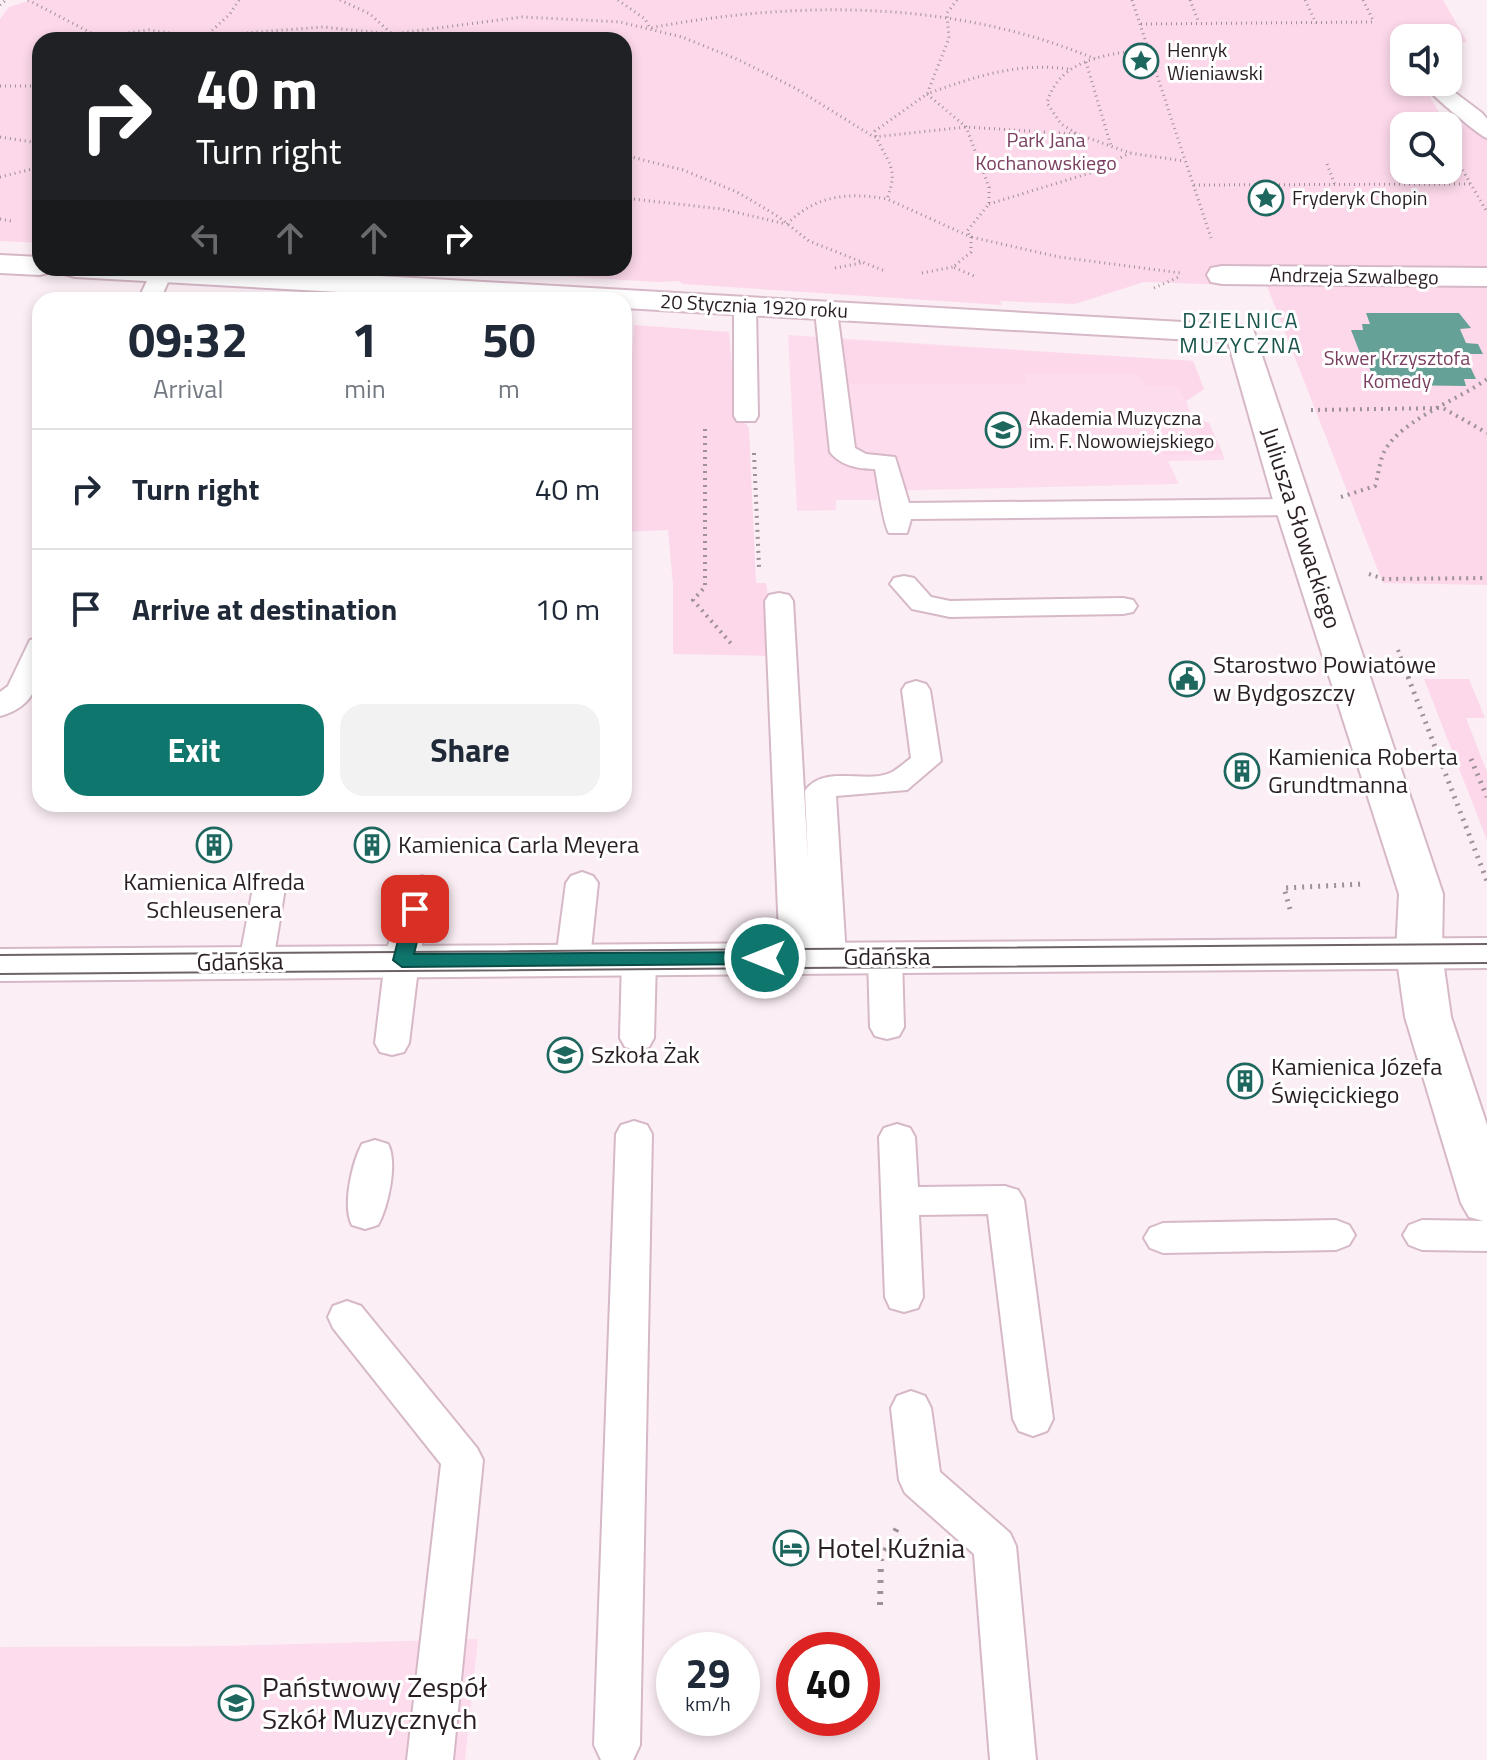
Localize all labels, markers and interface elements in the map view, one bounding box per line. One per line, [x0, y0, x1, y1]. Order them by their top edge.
map controls [1390, 24, 1462, 184]
button: sound [1390, 24, 1462, 96]
place label: Henryk Wieniawski [1167, 34, 1263, 88]
place icon: Henryk Wieniawski [1122, 42, 1160, 80]
text: 40 m [196, 46, 318, 131]
icon: right [64, 64, 168, 168]
button: search [1390, 112, 1462, 184]
text: Turn right [196, 123, 341, 178]
park label: Park Jana Kochanowskiego [975, 124, 1117, 178]
place icon: Fryderyk Chopin [1247, 179, 1285, 217]
place label: Fryderyk Chopin [1292, 182, 1428, 213]
icon: left [184, 216, 228, 260]
icon: ahead [268, 216, 312, 260]
icon: ahead [352, 216, 396, 260]
icon: right [436, 216, 480, 260]
street label: Andrzeja Szwalbego [1269, 259, 1439, 292]
street label: 20 Stycznia 1920 roku [659, 285, 849, 326]
text: 09:32 [128, 303, 248, 376]
text: 1 [352, 303, 378, 376]
text: 50 [482, 303, 536, 376]
district label: DZIELNICA MUZYCZNA [1179, 303, 1303, 362]
park label: Skwer Krzysztofa Komedy [1324, 342, 1470, 396]
text: Arrival [153, 369, 223, 408]
text: min [344, 369, 386, 408]
text: m [498, 369, 520, 408]
place label: Akademia Muzyczna im. F. Nowowiejskiego [1029, 402, 1214, 456]
school or university icon: Akademia Muzyczna im. F. Nowowiejskiego [984, 411, 1022, 449]
street label: Juliusza Słowackiego [1252, 422, 1352, 633]
text: Turn right [132, 466, 260, 512]
text: 40 m [535, 466, 600, 512]
icon: right [64, 467, 108, 511]
text: Arrive at destination [132, 586, 397, 632]
text: 10 m [535, 586, 600, 632]
icon: arrive [64, 587, 108, 631]
place label: Starostwo Powiatowe w Bydgoszczy [1213, 646, 1436, 710]
public building icon: Starostwo Powiatowe w Bydgoszczy [1168, 660, 1206, 698]
button: Exit [64, 704, 324, 796]
button: Share [340, 704, 600, 796]
place label: Kamienica Roberta Grundtmanna [1268, 738, 1458, 802]
building icon: Kamienica Roberta Grundtmanna [1223, 752, 1261, 790]
building icon: Kamienica Alfreda Schleusenera [195, 826, 233, 864]
building icon: Kamienica Carla Meyera [353, 826, 391, 864]
place label: Kamienica Carla Meyera [398, 826, 639, 862]
place label: Kamienica Alfreda Schleusenera [123, 863, 305, 927]
pin [381, 875, 449, 943]
icon: arrive [393, 887, 437, 931]
position arrow [723, 916, 807, 1000]
street label: Gdańska [844, 938, 931, 974]
street label: Gdańska [196, 942, 284, 980]
school or university icon: Szkoła Żak [546, 1036, 584, 1074]
place label: Szkoła Żak [591, 1036, 700, 1072]
place label: Kamienica Józefa Święcickiego [1271, 1048, 1442, 1112]
building icon: Kamienica Józefa Święcickiego [1226, 1062, 1264, 1100]
place label: Hotel Kuźnia [817, 1526, 965, 1569]
hotel icon: Hotel Kuźnia [772, 1529, 810, 1567]
speed limit sign: 40 [776, 1632, 880, 1736]
text: 29 [686, 1643, 730, 1704]
place label: Państwowy Zespół Szkół Muzycznych [262, 1665, 488, 1740]
school or university icon: Państwowy Zespół Szkół Muzycznych [217, 1684, 255, 1722]
text: km/h [685, 1688, 731, 1719]

